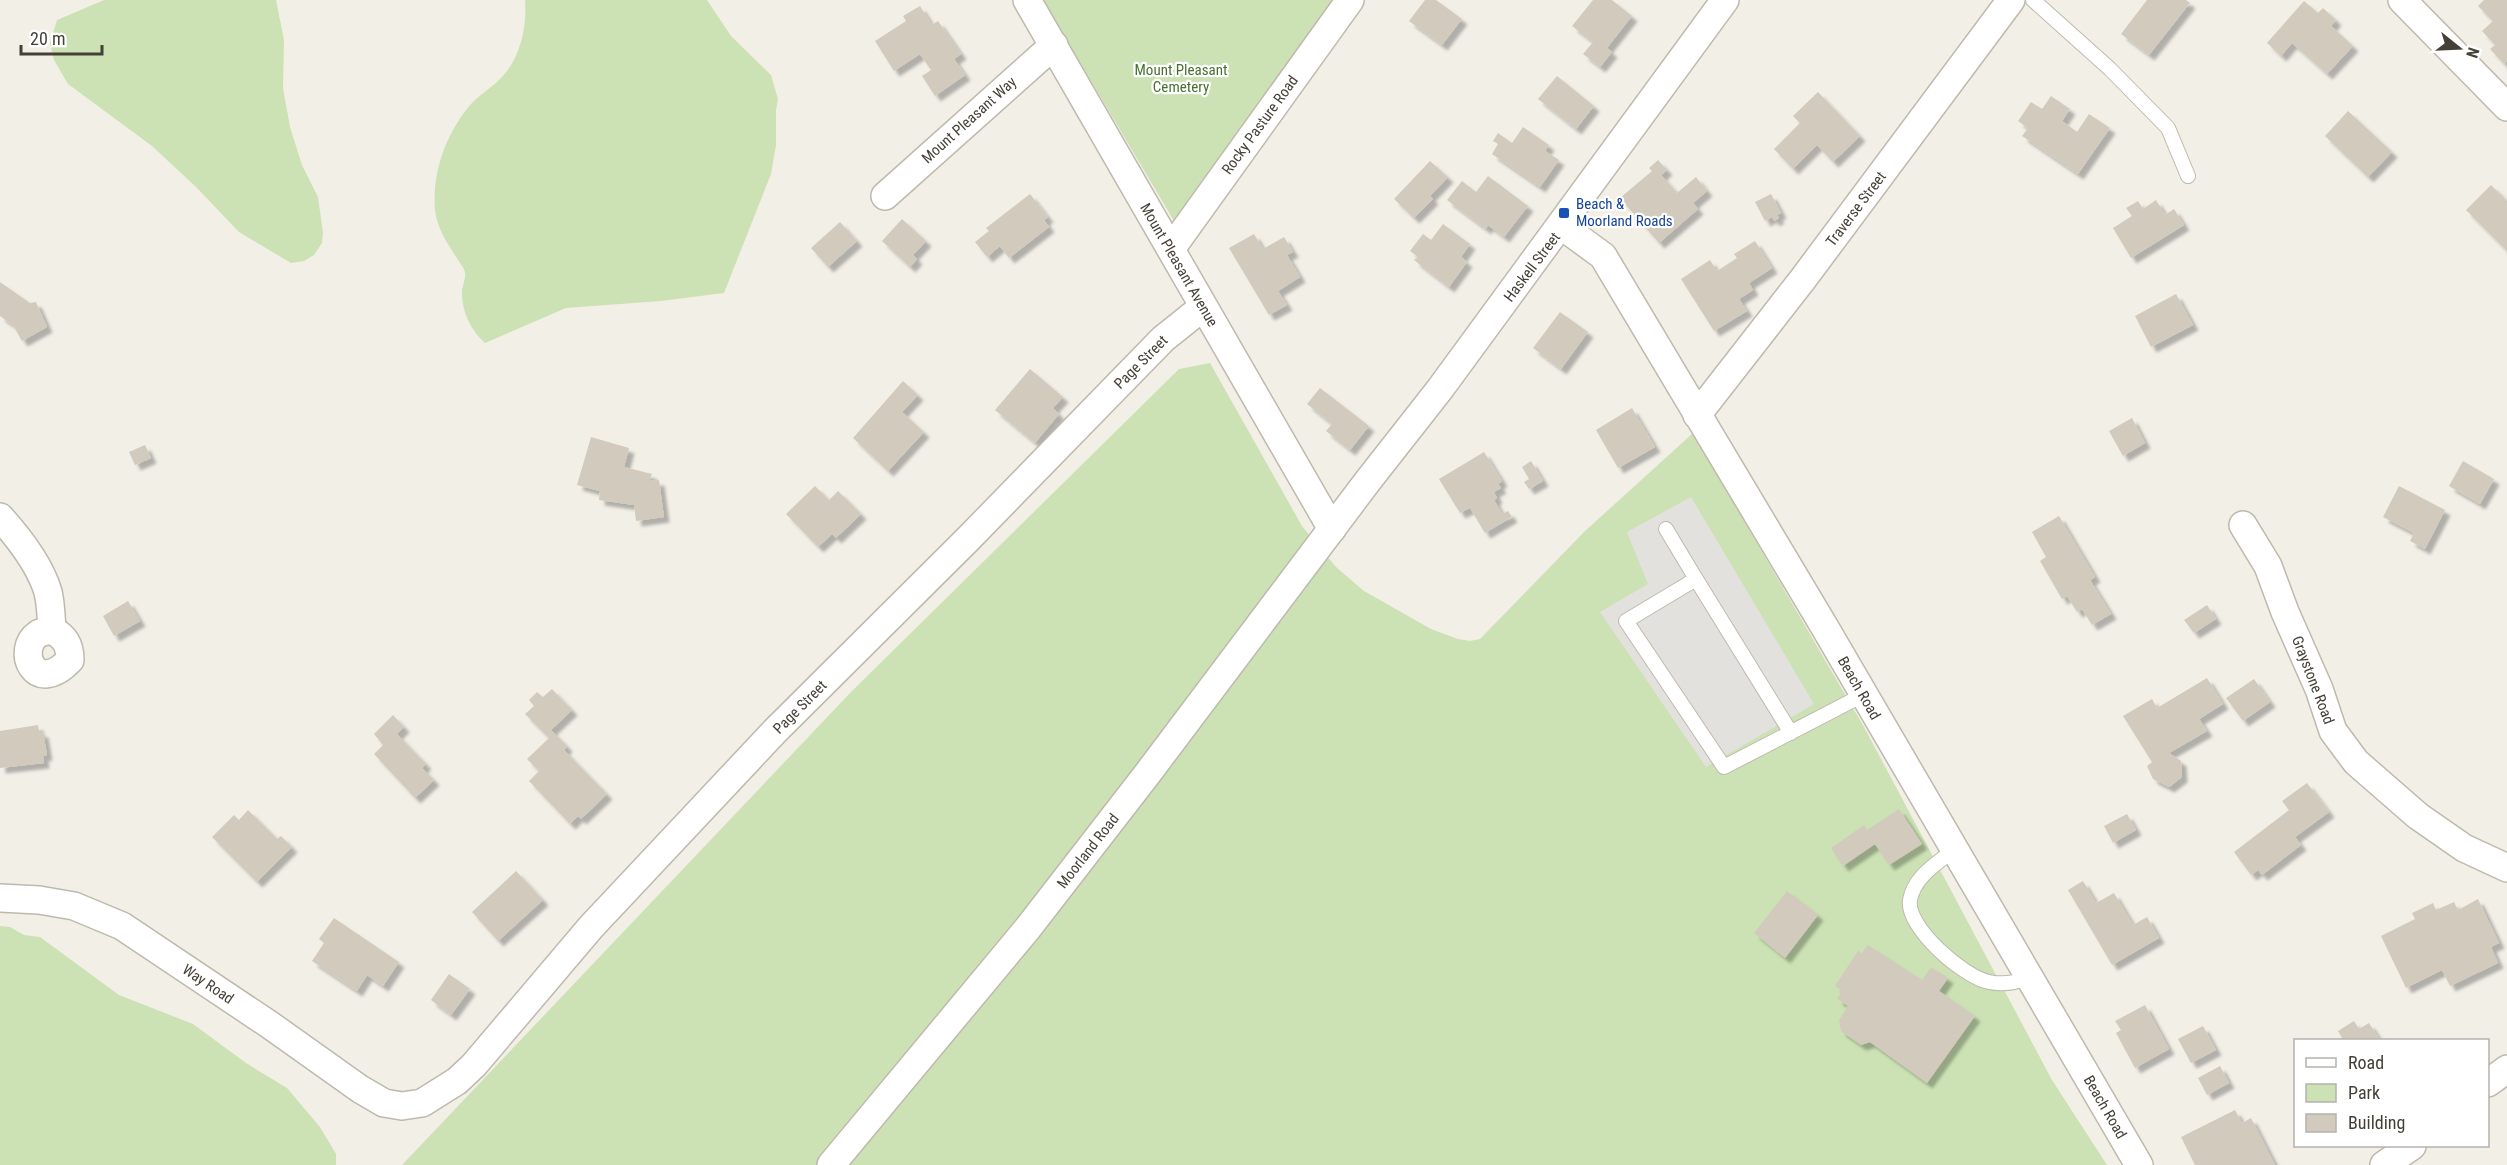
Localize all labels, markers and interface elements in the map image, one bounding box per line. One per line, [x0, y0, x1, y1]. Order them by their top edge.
scale bar [21, 18, 102, 56]
north arrow [2429, 18, 2489, 78]
text: 20 m [30, 28, 65, 49]
text: N [2462, 45, 2483, 60]
park label: Mount Pleasant Cemetery [1135, 61, 1227, 96]
street label: Rocky Pasture Road [1218, 72, 1302, 178]
street label: Mount Pleasant Way [918, 73, 1020, 167]
street label: Traverse Street [1822, 168, 1890, 250]
place label: Beach & Moorland Roads [1576, 195, 1673, 230]
street label: Mount Pleasant Avenue [1136, 200, 1222, 330]
marker: Beach & Moorland Roads [1557, 206, 1571, 220]
street label: Haskell Street [1500, 229, 1564, 305]
street label: Page Street [1110, 331, 1172, 393]
street label: Graystone Road [2288, 633, 2338, 727]
street label: Beach Road [1834, 653, 1884, 723]
street label: Page Street [769, 676, 831, 738]
street label: Moorland Road [1053, 810, 1123, 892]
street label: Way Road [179, 960, 237, 1008]
legend [2294, 1039, 2489, 1147]
text: Road [2348, 1052, 2384, 1073]
street label: Beach Road [2080, 1072, 2130, 1142]
text: Park [2348, 1082, 2380, 1103]
text: Building [2348, 1112, 2405, 1133]

